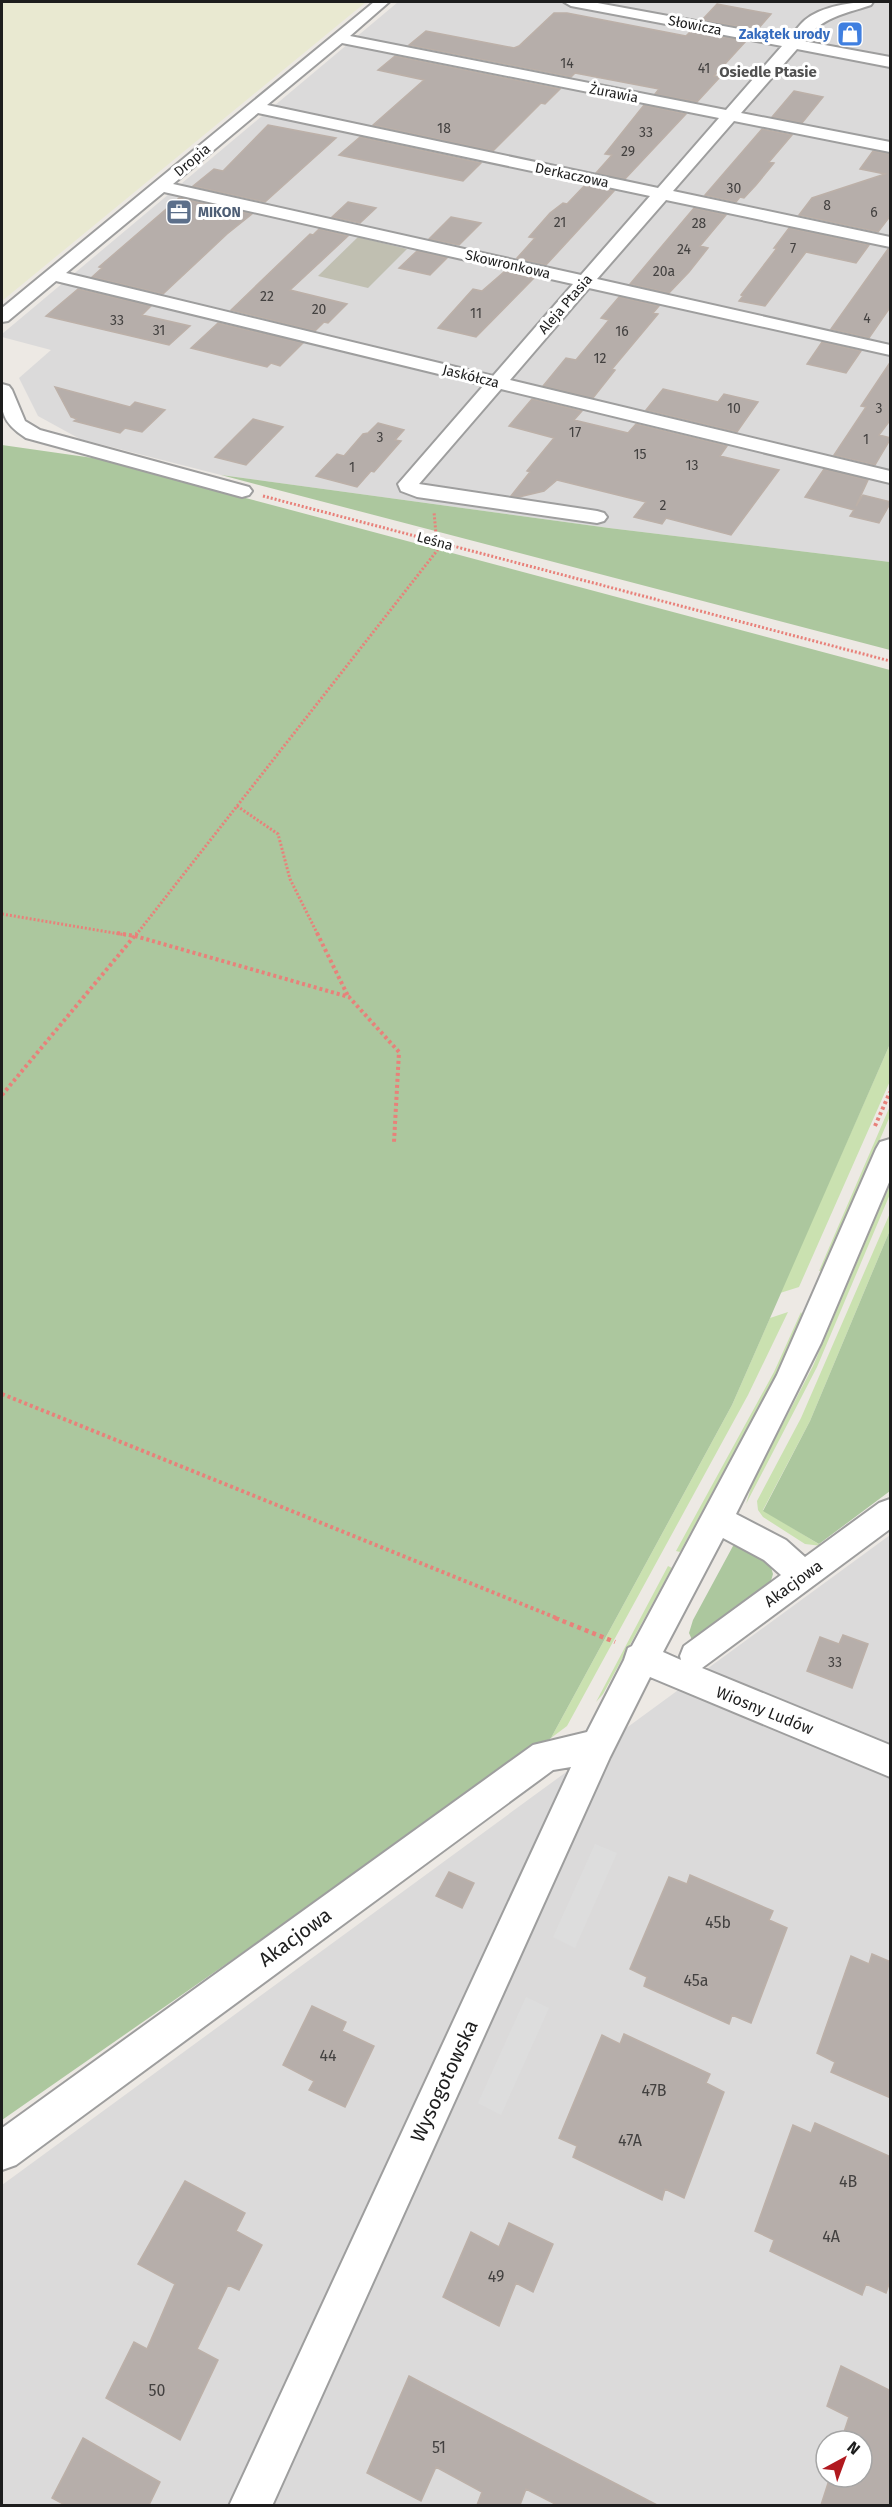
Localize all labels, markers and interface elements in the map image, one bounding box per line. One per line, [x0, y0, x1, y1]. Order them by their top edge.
street label: Słowicza [667, 12, 723, 39]
shop icon: Zakątek urody [835, 19, 865, 49]
place label: Zakątek urody [739, 26, 831, 43]
house number: 14 [560, 55, 574, 72]
house number: 41 [698, 60, 710, 77]
district label: Osiedle Ptasie [719, 63, 817, 81]
street label: Żurawia [588, 79, 640, 107]
house number: 18 [437, 120, 451, 137]
house number: 33 [639, 124, 653, 141]
street label: Dropia [171, 140, 214, 180]
house number: 29 [621, 143, 635, 160]
street label: Derkaczowa [533, 159, 610, 192]
house number: 30 [727, 180, 742, 197]
office icon: MIKON [164, 197, 194, 227]
house number: 8 [823, 197, 831, 214]
place label: MIKON [198, 204, 241, 221]
house number: 6 [870, 204, 878, 221]
house number: 21 [554, 214, 566, 231]
house number: 28 [692, 215, 707, 232]
house number: 7 [790, 240, 796, 257]
house number: 24 [677, 241, 692, 258]
street label: Skowronkowa [464, 246, 552, 283]
house number: 20a [653, 263, 675, 280]
street label: Aleja Ptasia [535, 271, 596, 338]
house number: 22 [260, 288, 274, 305]
house number: 20 [312, 301, 327, 318]
house number: 11 [470, 305, 482, 322]
house number: 4 [863, 310, 871, 327]
house number: 33 [110, 312, 124, 329]
house number: 31 [153, 322, 165, 339]
house number: 16 [615, 323, 629, 340]
house number: 12 [594, 350, 607, 367]
street label: Jaskółcza [441, 361, 501, 392]
house number: 10 [727, 400, 741, 417]
house number: 3 [876, 400, 883, 417]
house number: 17 [569, 424, 581, 441]
house number: 3 [377, 429, 384, 446]
house number: 1 [863, 431, 869, 448]
house number: 15 [633, 446, 647, 463]
house number: 13 [685, 457, 699, 474]
house number: 1 [349, 459, 355, 476]
house number: 2 [660, 497, 667, 514]
street label: Leśna [415, 529, 455, 554]
street label: Akacjowa [760, 1556, 826, 1611]
house number: 33 [828, 1654, 842, 1671]
street label: Wiosny Ludów [713, 1682, 817, 1739]
street label: Akacjowa [254, 1903, 336, 1971]
house number: 45b [705, 1913, 731, 1932]
house number: 45a [683, 1971, 709, 1990]
street label: Wysogotowska [405, 2016, 483, 2146]
house number: 44 [319, 2046, 337, 2065]
house number: 47B [642, 2081, 667, 2100]
house number: 47A [618, 2131, 643, 2150]
house number: 4B [839, 2172, 857, 2191]
house number: 4A [822, 2227, 841, 2246]
house number: 49 [488, 2267, 504, 2286]
house number: 50 [149, 2381, 166, 2400]
north arrow [814, 2429, 874, 2489]
text: N [843, 2437, 864, 2459]
house number: 51 [432, 2438, 446, 2457]

